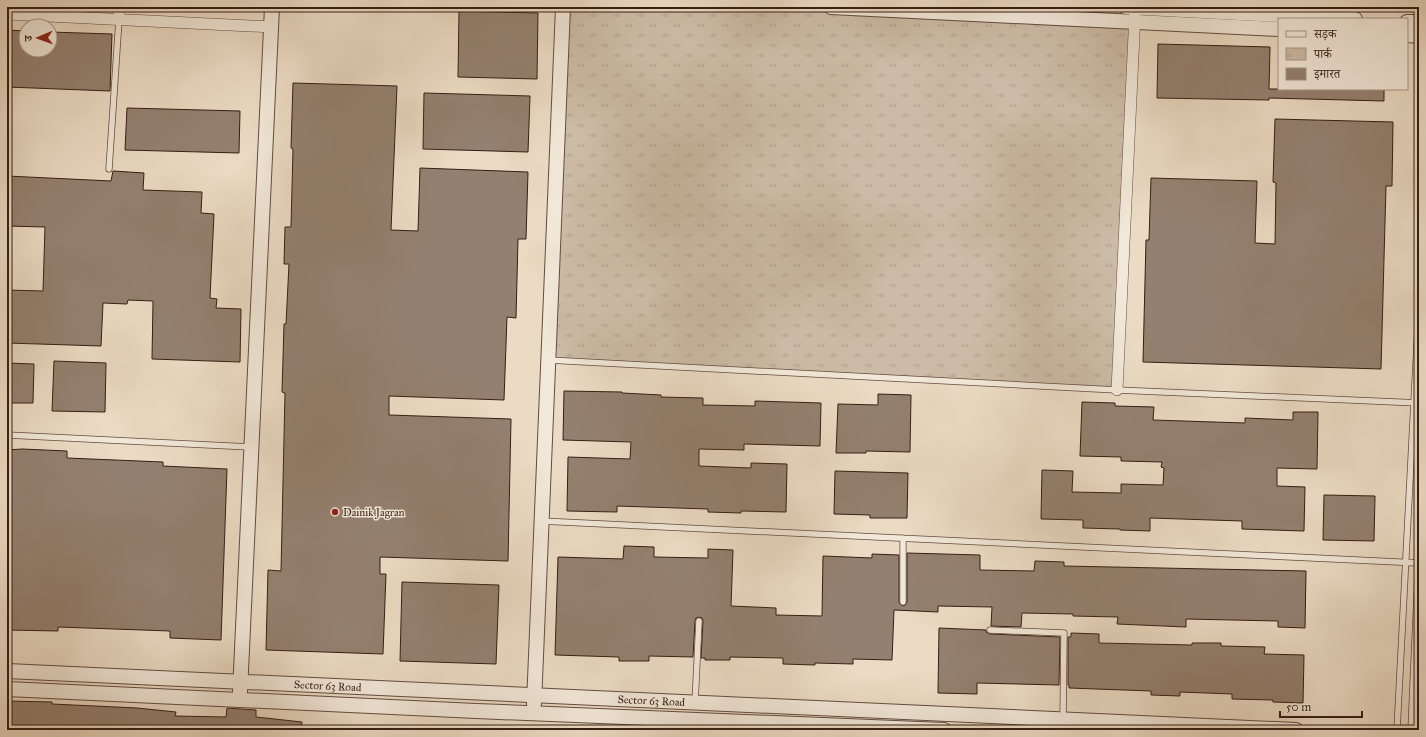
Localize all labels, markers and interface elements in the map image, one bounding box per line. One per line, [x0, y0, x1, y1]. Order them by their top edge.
north arrow [18, 18, 58, 58]
legend [1278, 18, 1408, 90]
text: सड़क [1313, 27, 1338, 41]
text: उ [22, 34, 35, 42]
text: पार्क [1313, 47, 1333, 61]
text: इमारत [1313, 67, 1341, 81]
place label: Dainik Jagran [343, 506, 405, 520]
marker: Dainik Jagran [330, 507, 340, 517]
street label: Sector 63 Road [294, 678, 362, 694]
street label: Sector 63 Road [617, 692, 686, 709]
scale bar [1280, 693, 1362, 719]
text: 50 m [1286, 700, 1311, 714]

